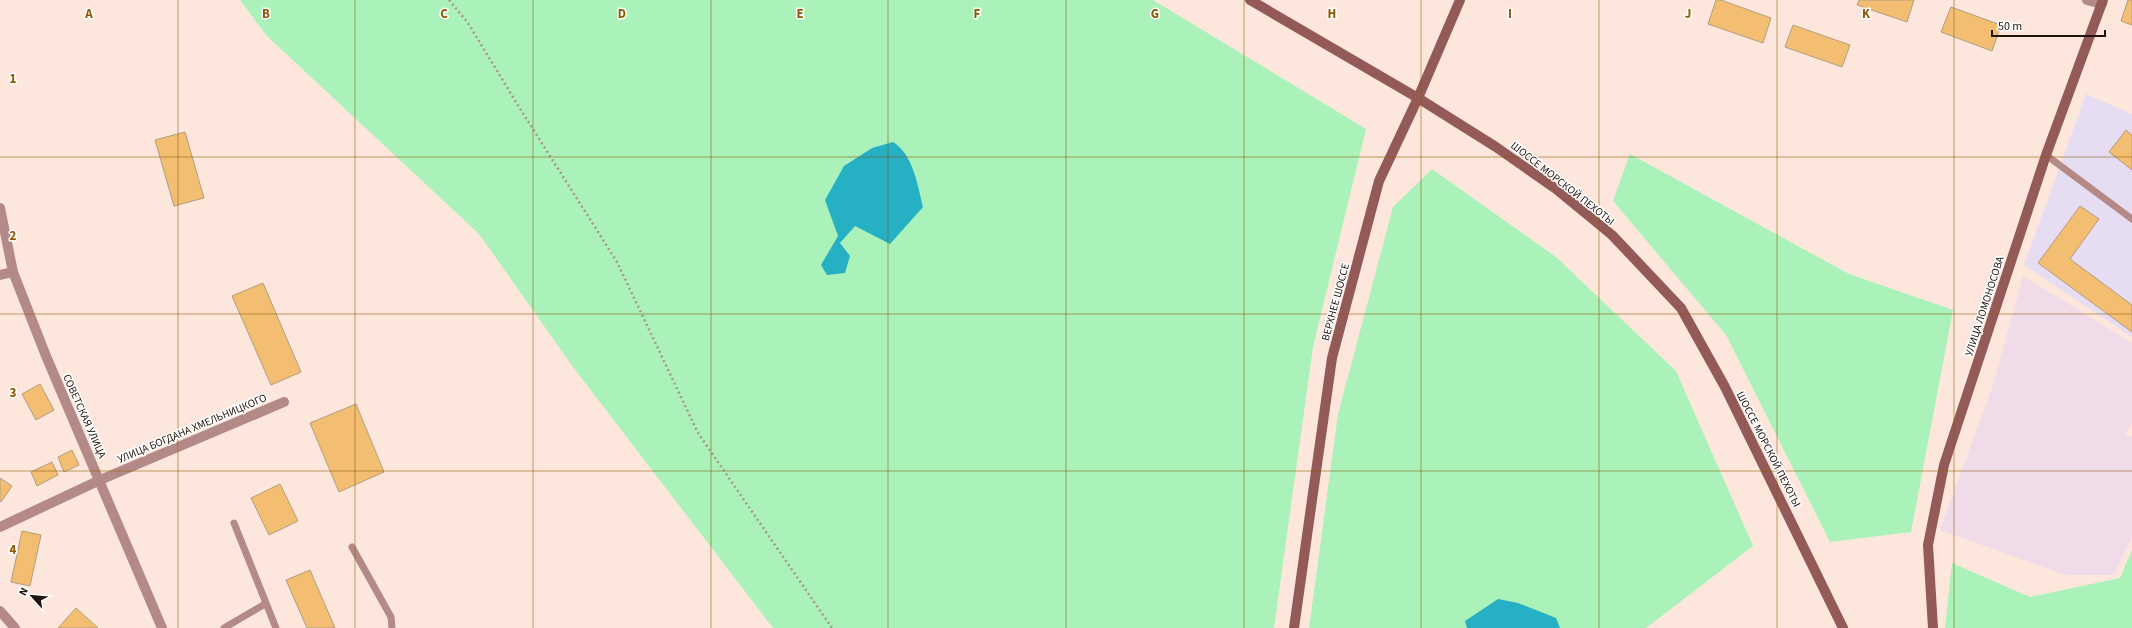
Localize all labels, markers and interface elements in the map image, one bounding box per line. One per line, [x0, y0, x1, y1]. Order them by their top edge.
text: A [84, 5, 93, 23]
text: B [262, 5, 270, 23]
text: C [440, 5, 448, 23]
text: D [618, 5, 626, 23]
text: E [796, 5, 804, 23]
text: F [974, 5, 981, 23]
text: G [1151, 5, 1159, 23]
text: H [1328, 5, 1336, 23]
text: I [1508, 5, 1512, 23]
text: J [1685, 5, 1691, 23]
text: K [1862, 5, 1871, 23]
scale bar [1992, 12, 2105, 38]
text: 50 m [1998, 18, 2022, 35]
text: 1 [10, 70, 17, 88]
street label: ШОССЕ МОРСКОЙ ПЕХОТЫ [1508, 138, 1618, 229]
text: 2 [10, 227, 17, 245]
street label: УЛИЦА ЛОМОНОСОВА [1961, 254, 2008, 358]
street label: ВЕРХНЕЕ ШОССЕ [1318, 261, 1353, 343]
street label: СОВЕТСКАЯ УЛИЦА [59, 372, 110, 461]
text: 3 [10, 384, 17, 402]
street label: ШОССЕ МОРСКОЙ ПЕХОТЫ [1733, 389, 1804, 510]
street label: УЛИЦА БОГДАНА ХМЕЛЬНИЦКОГО [115, 390, 269, 467]
text: 4 [10, 541, 17, 559]
north arrow [12, 576, 52, 616]
text: N [15, 585, 32, 598]

